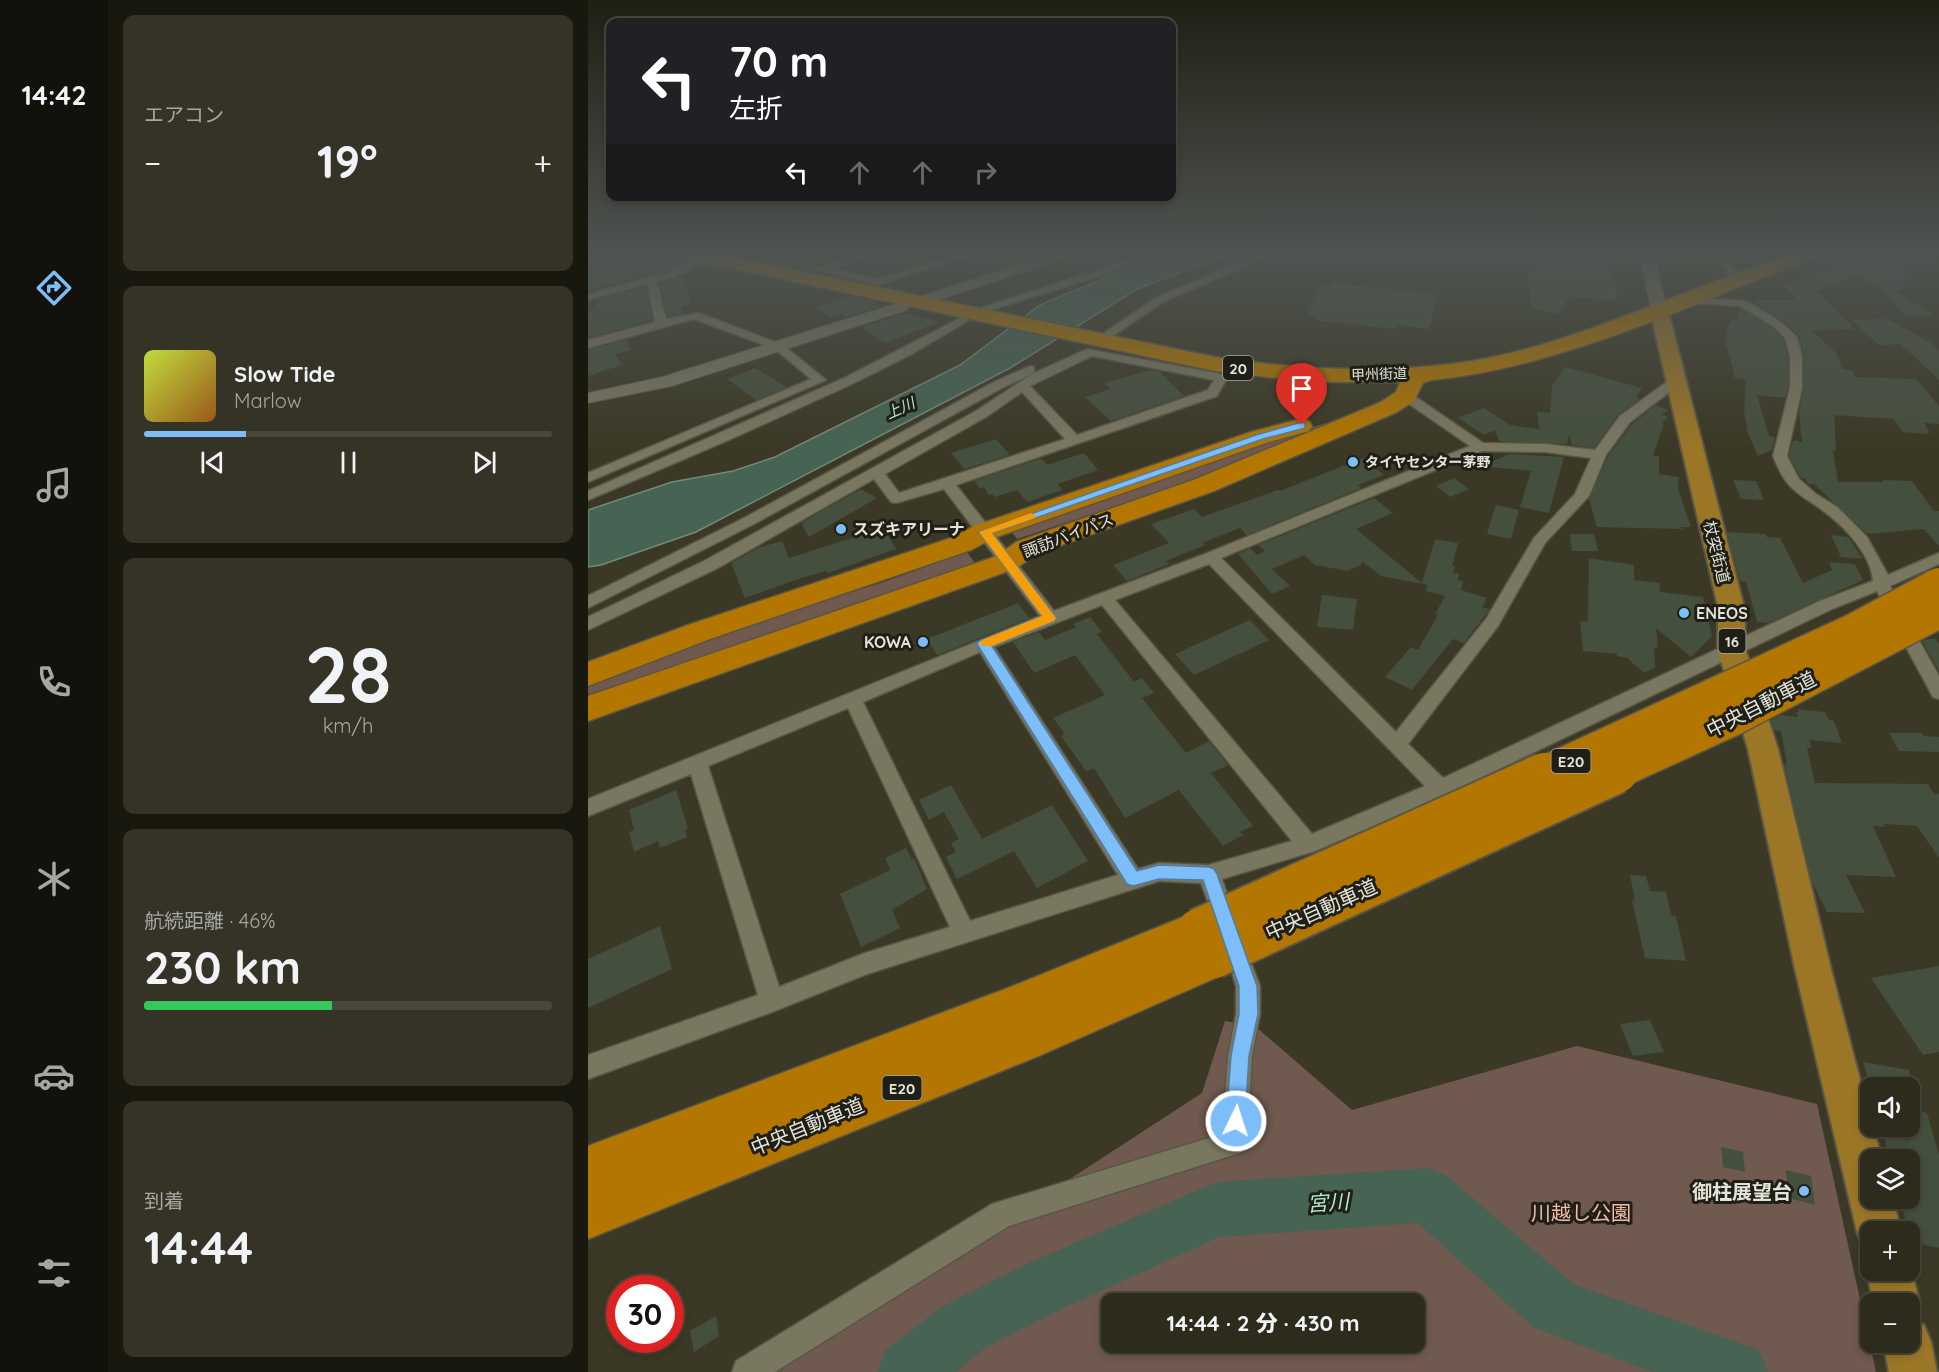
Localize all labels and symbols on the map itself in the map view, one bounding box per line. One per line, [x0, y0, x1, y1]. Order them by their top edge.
road number: 20 [1223, 356, 1253, 380]
pin [1276, 363, 1327, 425]
street label: 甲州街道 [1351, 364, 1407, 384]
water label: 上川 [882, 392, 919, 423]
place label: タイヤセンター茅野 [1365, 453, 1491, 471]
marker: タイヤセンター茅野 [1346, 455, 1360, 469]
street label: 諏訪バイパス [1020, 509, 1116, 561]
place label: スズキアリーナ [853, 519, 965, 539]
street label: 杖突街道 [1700, 519, 1734, 585]
marker: スズキアリーナ [834, 522, 848, 536]
place label: ENEOS [1696, 603, 1748, 623]
marker: ENEOS [1677, 606, 1691, 620]
road number: 16 [1718, 629, 1746, 653]
place label: KOWA [864, 632, 912, 652]
marker: KOWA [916, 635, 930, 649]
street label: 中央自動車道 [1702, 666, 1820, 742]
road number: E20 [1552, 749, 1590, 773]
street label: 中央自動車道 [1261, 873, 1381, 945]
road number: E20 [882, 1076, 922, 1100]
position arrow [1204, 1089, 1268, 1153]
street label: 中央自動車道 [747, 1092, 867, 1160]
place label: 御柱展望台 [1692, 1179, 1792, 1204]
marker: 御柱展望台 [1797, 1184, 1811, 1198]
water label: 宮川 [1306, 1187, 1352, 1216]
park label: 川越し公園 [1531, 1200, 1631, 1225]
speed limit sign: 30 [606, 1275, 684, 1353]

